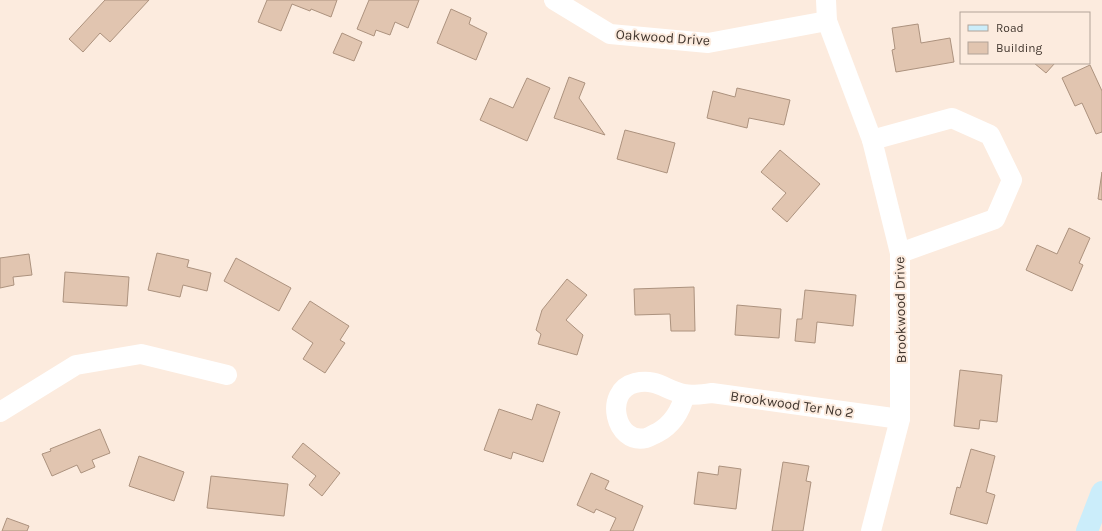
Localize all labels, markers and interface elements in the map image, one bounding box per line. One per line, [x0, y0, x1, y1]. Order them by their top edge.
legend [960, 12, 1090, 64]
text: Road [996, 21, 1024, 35]
street label: Oakwood Drive [615, 26, 711, 49]
text: Building [996, 41, 1043, 55]
street label: Brookwood Drive [891, 256, 910, 363]
street label: Brookwood Ter No 2 [729, 387, 855, 422]

